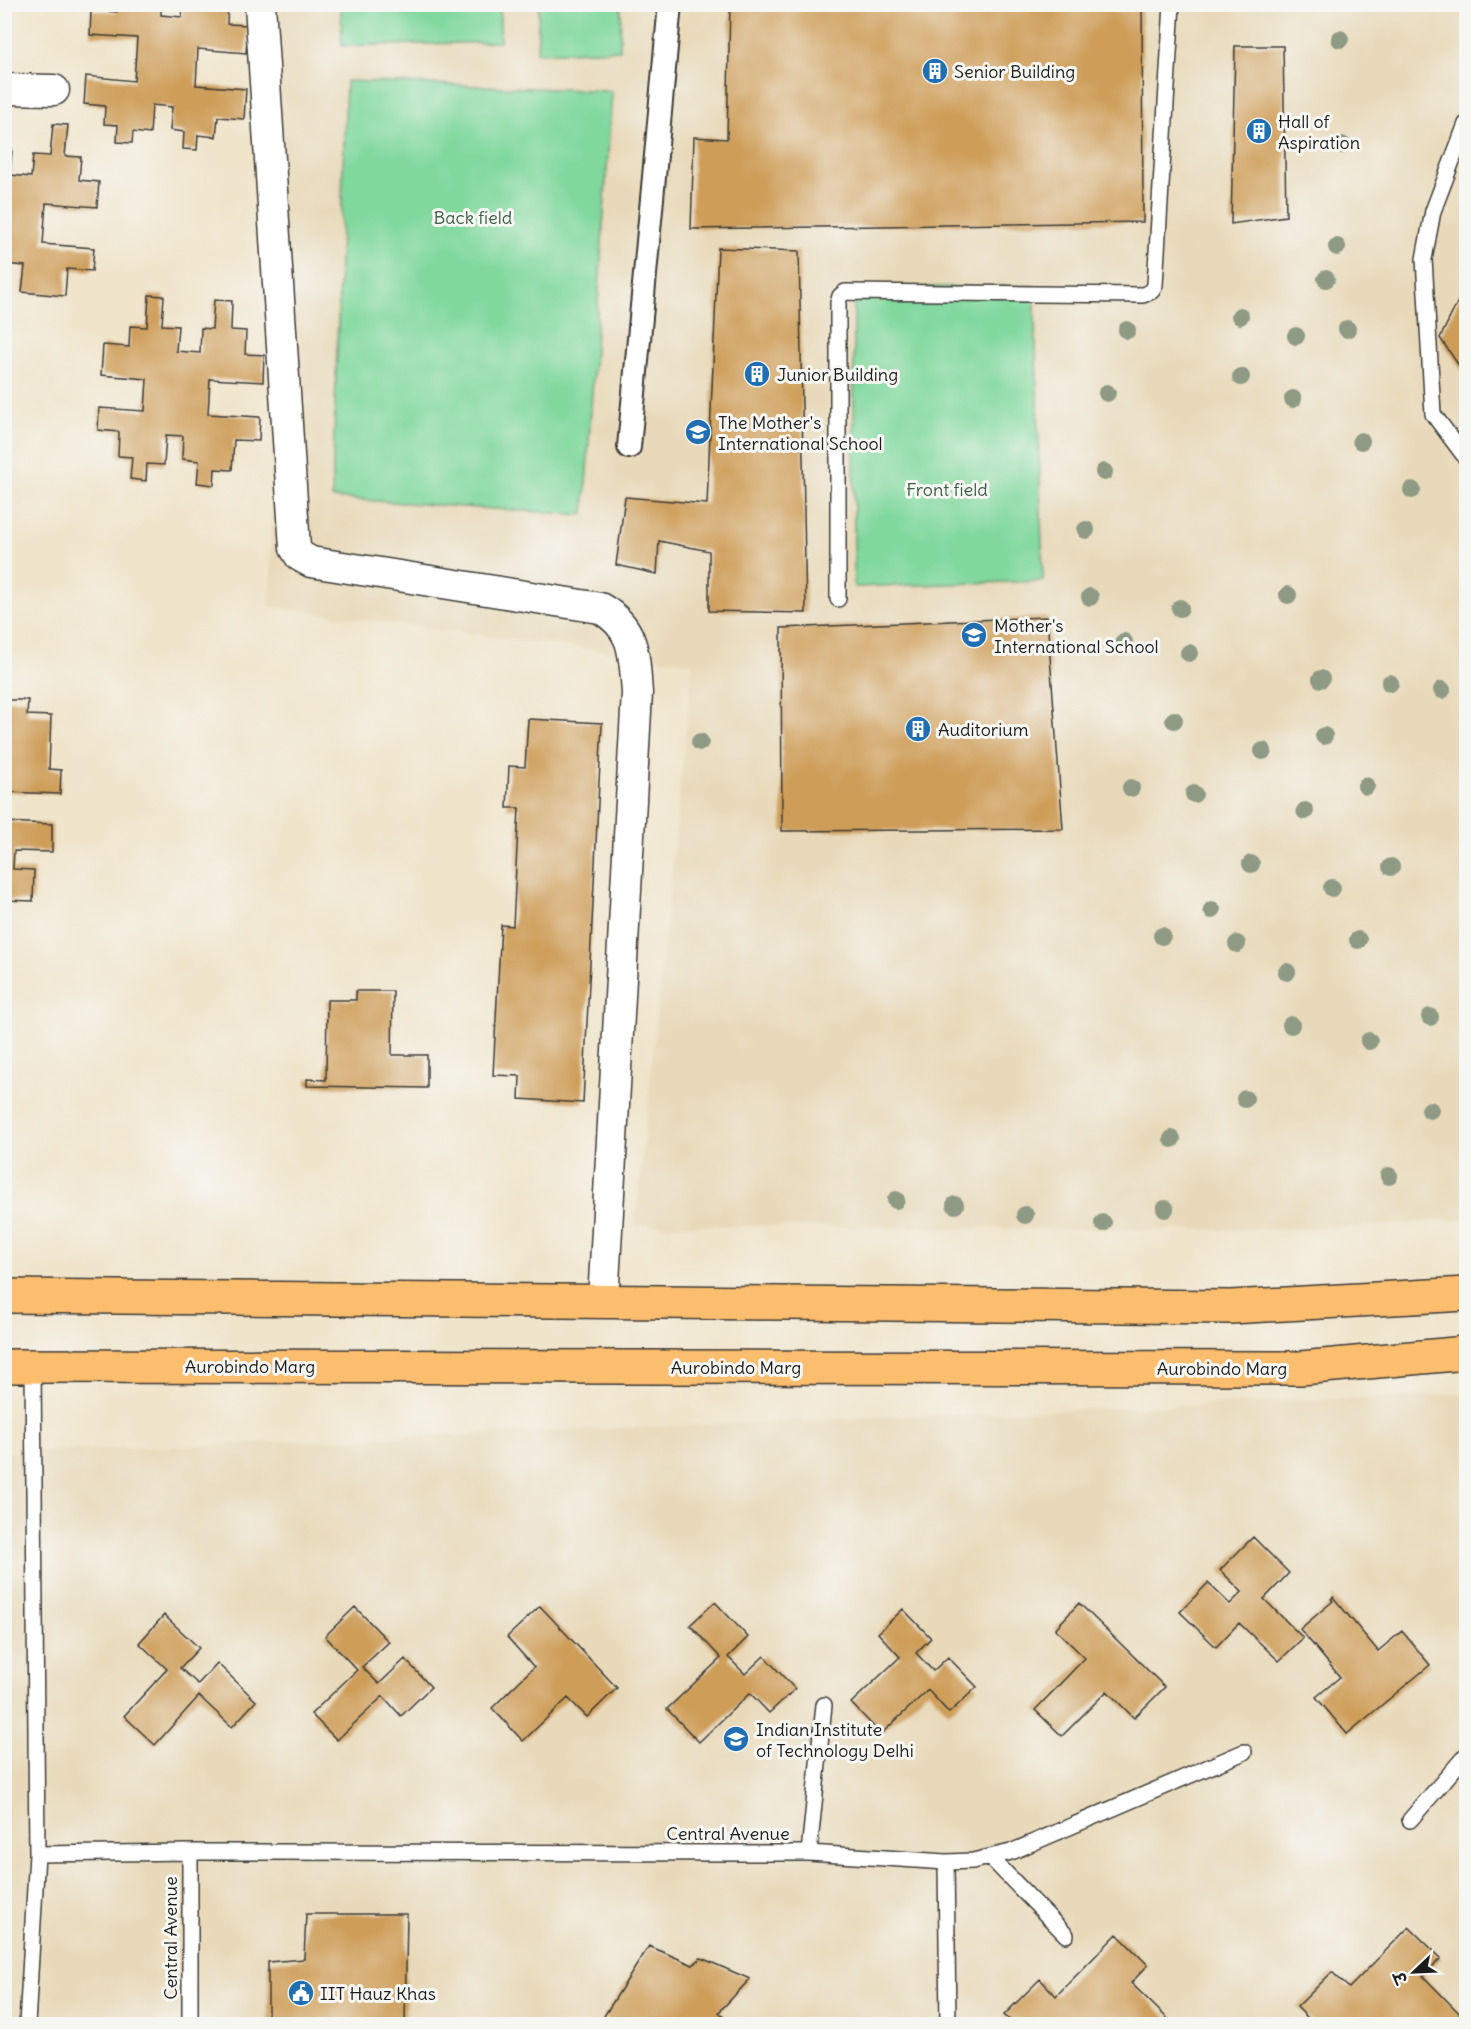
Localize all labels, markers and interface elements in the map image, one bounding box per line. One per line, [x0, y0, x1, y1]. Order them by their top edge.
building icon: Senior Building [920, 56, 950, 86]
place label: Senior Building [954, 60, 1075, 83]
place label: Hall of Aspiration [1278, 110, 1360, 154]
building icon: Hall of Aspiration [1244, 116, 1274, 146]
park label: Back field [434, 206, 513, 229]
building icon: Junior Building [742, 359, 772, 389]
place label: Junior Building [777, 363, 898, 386]
place label: The Mother's International School [718, 411, 883, 455]
school or university icon: The Mother's International School [683, 417, 713, 447]
park label: Front field [906, 478, 988, 501]
place label: Mother's International School [994, 614, 1159, 658]
school or university icon: Mother's International School [959, 620, 989, 650]
building icon: Auditorium [903, 714, 933, 744]
place label: Auditorium [938, 718, 1029, 741]
street label: Aurobindo Marg [185, 1355, 315, 1378]
street label: Aurobindo Marg [671, 1356, 801, 1379]
street label: Aurobindo Marg [1157, 1357, 1287, 1380]
place label: Indian Institute of Technology Delhi [756, 1718, 914, 1762]
school or university icon: Indian Institute of Technology Delhi [721, 1724, 751, 1754]
street label: Central Avenue [666, 1822, 790, 1845]
street label: Central Avenue [159, 1876, 182, 2000]
north arrow [1384, 1942, 1444, 2002]
text: उ [1388, 1968, 1412, 1989]
public building icon: IIT Hauz Khas [286, 1978, 316, 2008]
place label: IIT Hauz Khas [320, 1982, 436, 2005]

